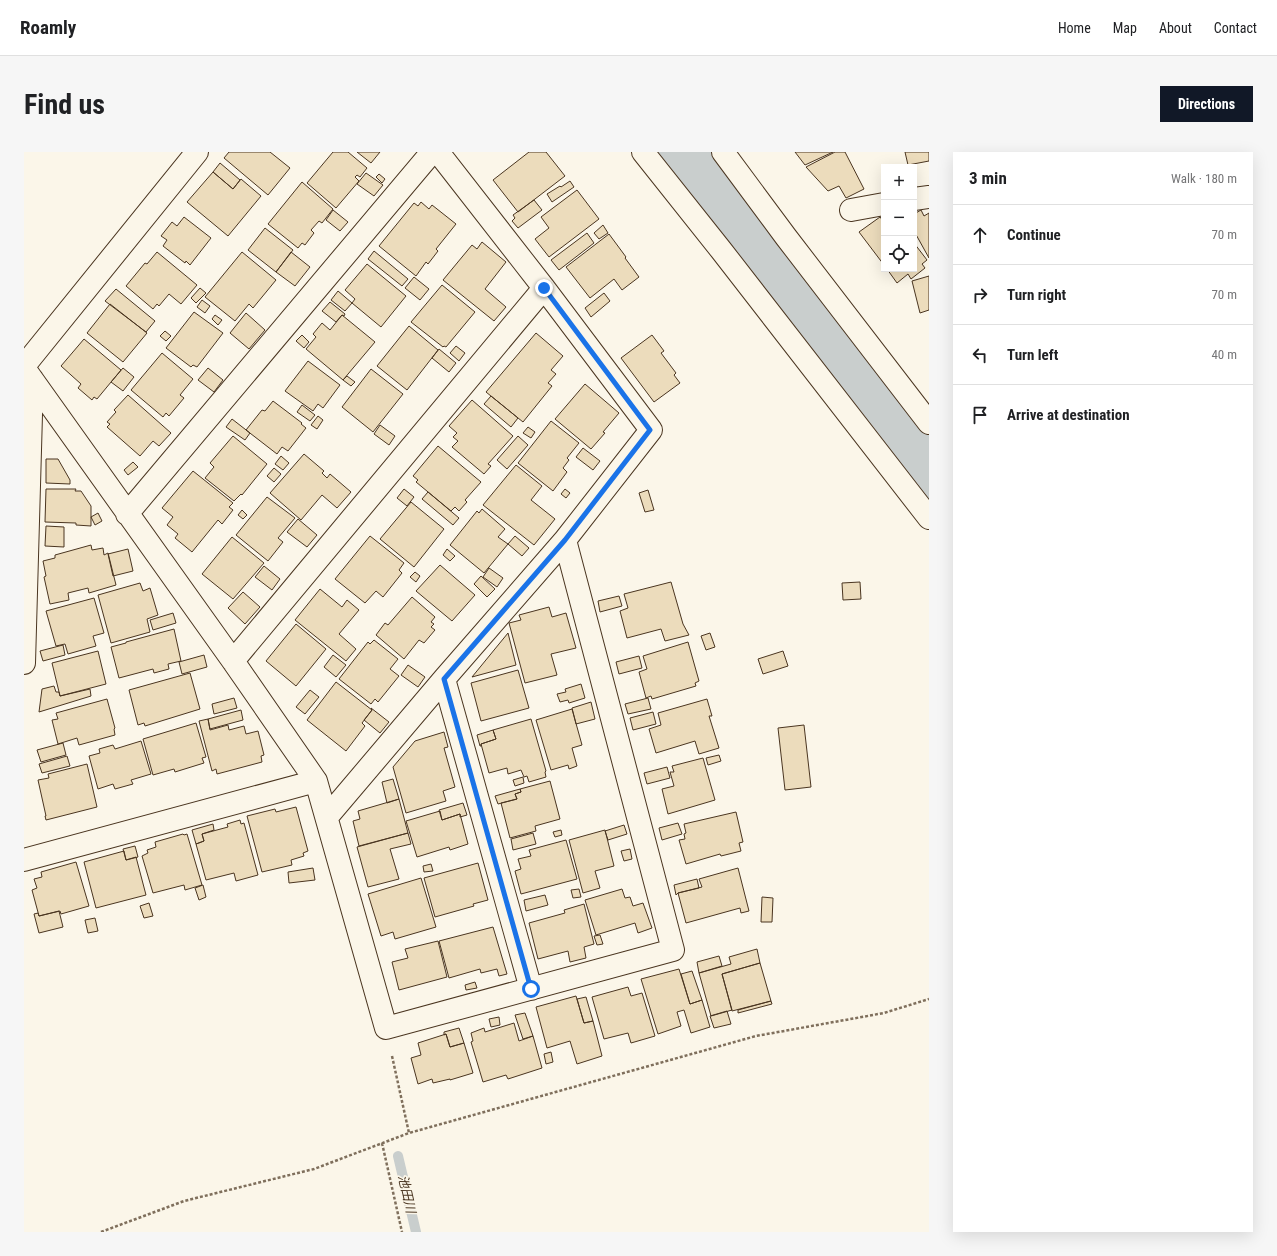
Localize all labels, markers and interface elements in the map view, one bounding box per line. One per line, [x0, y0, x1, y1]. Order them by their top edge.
text: Roamly [20, 16, 76, 39]
text: Home [1058, 20, 1091, 36]
text: Map [1113, 20, 1137, 36]
text: About [1159, 20, 1192, 36]
text: Contact [1214, 20, 1257, 36]
button: Directions [1160, 86, 1253, 122]
text: Find us [24, 88, 105, 121]
map controls [881, 164, 917, 272]
button: + [881, 164, 917, 200]
text: 3 min [969, 168, 1007, 188]
text: Walk · 180 m [1171, 171, 1237, 186]
button: − [881, 200, 917, 236]
icon: ahead [969, 224, 991, 246]
text: Continue [1007, 226, 1061, 244]
text: 70 m [1211, 227, 1237, 242]
button: locate [881, 236, 917, 272]
route end [535, 279, 553, 297]
icon: right [969, 284, 991, 306]
text: Turn right [1007, 286, 1066, 304]
text: 70 m [1211, 287, 1237, 302]
icon: left [969, 344, 991, 366]
text: Turn left [1007, 346, 1058, 364]
text: 40 m [1211, 347, 1237, 362]
icon: arrive [969, 404, 991, 426]
text: Arrive at destination [1007, 406, 1130, 424]
route start [522, 980, 540, 998]
water label: 池田川 [395, 1173, 419, 1217]

